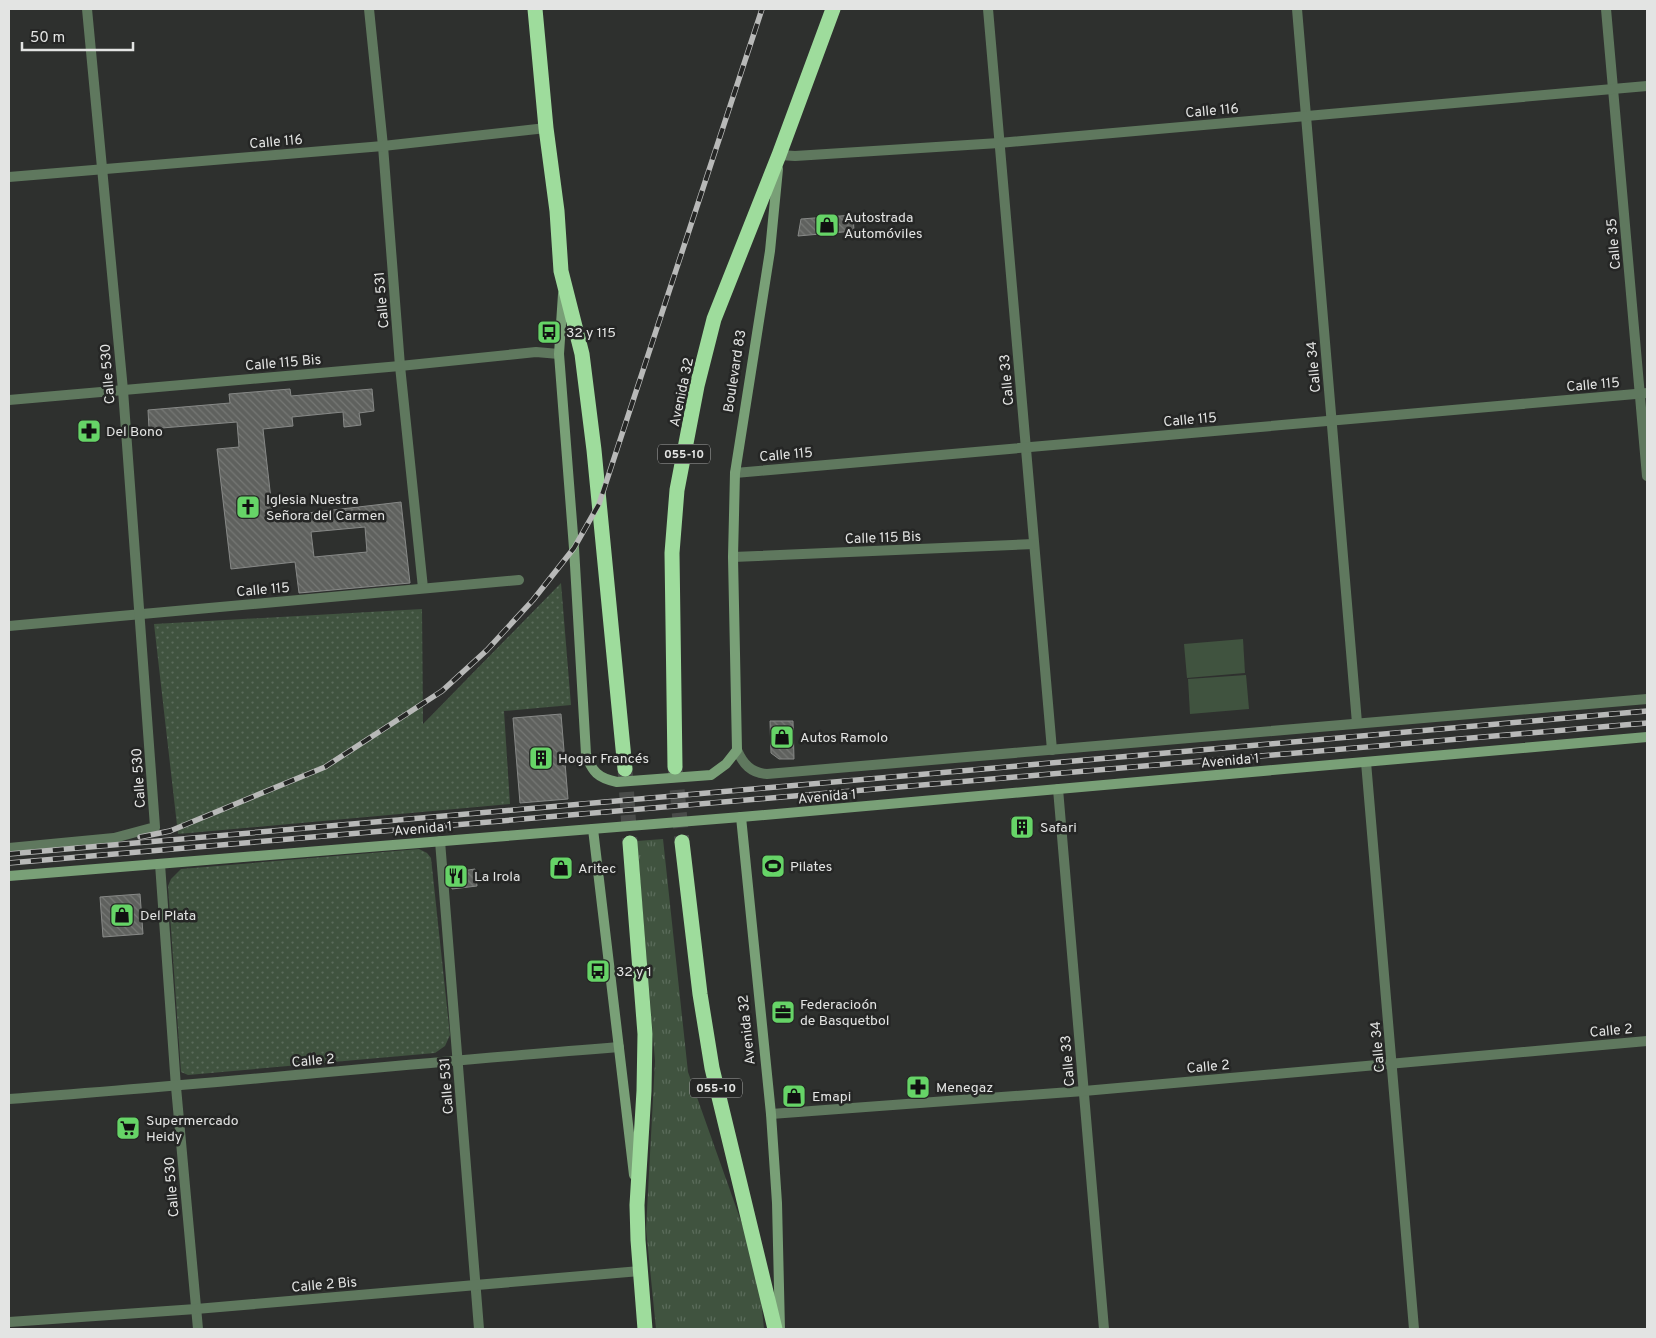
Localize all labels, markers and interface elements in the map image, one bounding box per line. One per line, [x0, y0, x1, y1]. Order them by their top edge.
scale bar [22, 20, 134, 52]
text: 50 m [30, 29, 65, 48]
street label: Calle 116 [1185, 101, 1239, 122]
street label: Calle 116 [249, 132, 303, 153]
place label: Autostrada Automóviles [844, 210, 922, 243]
shop icon: Autostrada Automóviles [814, 212, 840, 238]
street label: Calle 35 [1604, 217, 1625, 270]
street label: Calle 531 [372, 271, 393, 329]
bus stop icon: 32 y 115 [536, 319, 562, 345]
place label: 32 y 115 [566, 325, 616, 342]
street label: Boulevard 83 [721, 329, 750, 414]
street label: Calle 34 [1304, 340, 1325, 393]
street label: Calle 530 [97, 343, 120, 405]
street label: Calle 115 Bis [244, 352, 322, 375]
street label: Calle 33 [997, 354, 1018, 406]
street label: Avenida 32 [667, 356, 698, 428]
street label: Calle 115 [1566, 375, 1621, 396]
street label: Calle 115 [1163, 410, 1218, 431]
pharmacy icon: Del Bono [76, 418, 102, 444]
place label: Del Bono [106, 424, 163, 441]
road number: 055-10 [658, 444, 710, 464]
street label: Calle 115 [759, 445, 814, 466]
place label: Iglesia Nuestra Señora del Carmen [266, 492, 385, 525]
church icon: Iglesia Nuestra Señora del Carmen [235, 494, 261, 520]
street label: Calle 115 Bis [845, 529, 921, 548]
street label: Calle 115 [236, 580, 291, 601]
shop icon: Autos Ramolo [769, 724, 795, 750]
place label: Autos Ramolo [800, 730, 888, 747]
building icon: Hogar Francés [528, 745, 554, 771]
street label: Calle 530 [129, 747, 150, 809]
street label: Avenida 1 [1200, 750, 1260, 773]
place label: Hogar Francés [558, 751, 649, 768]
street label: Avenida 1 [797, 786, 857, 809]
building icon: Safari [1009, 814, 1035, 840]
street label: Avenida 1 [393, 818, 453, 841]
place label: Safari [1040, 820, 1077, 837]
sports icon: Pilates [760, 853, 786, 879]
shop icon: Aritec [548, 855, 574, 881]
place label: Pilates [790, 859, 832, 876]
place label: Aritec [578, 861, 616, 878]
restaurant icon: La Irola [443, 863, 469, 889]
place label: La Irola [474, 869, 520, 886]
shop icon: Del Plata [109, 902, 135, 928]
place label: Del Plata [140, 908, 196, 925]
bus stop icon: 32 y 1 [585, 958, 611, 984]
place label: 32 y 1 [616, 964, 652, 981]
street label: Avenida 32 [735, 994, 760, 1066]
place label: Federacioón de Basquetbol [800, 997, 889, 1030]
office icon: Federacioón de Basquetbol [770, 999, 796, 1025]
street label: Calle 34 [1368, 1020, 1389, 1073]
street label: Calle 2 [1589, 1021, 1633, 1042]
street label: Calle 33 [1058, 1035, 1079, 1087]
street label: Calle 2 [291, 1051, 335, 1072]
street label: Calle 531 [437, 1057, 458, 1115]
street label: Calle 2 [1186, 1057, 1230, 1078]
pharmacy icon: Menegaz [905, 1074, 931, 1100]
road number: 055-10 [690, 1078, 742, 1098]
place label: Menegaz [936, 1080, 993, 1097]
shop icon: Emapi [781, 1083, 807, 1109]
place label: Emapi [812, 1089, 851, 1106]
place label: Supermercado Heidy [146, 1113, 239, 1146]
supermarket icon: Supermercado Heidy [115, 1115, 141, 1141]
street label: Calle 530 [161, 1156, 184, 1218]
street label: Calle 2 Bis [291, 1274, 358, 1297]

